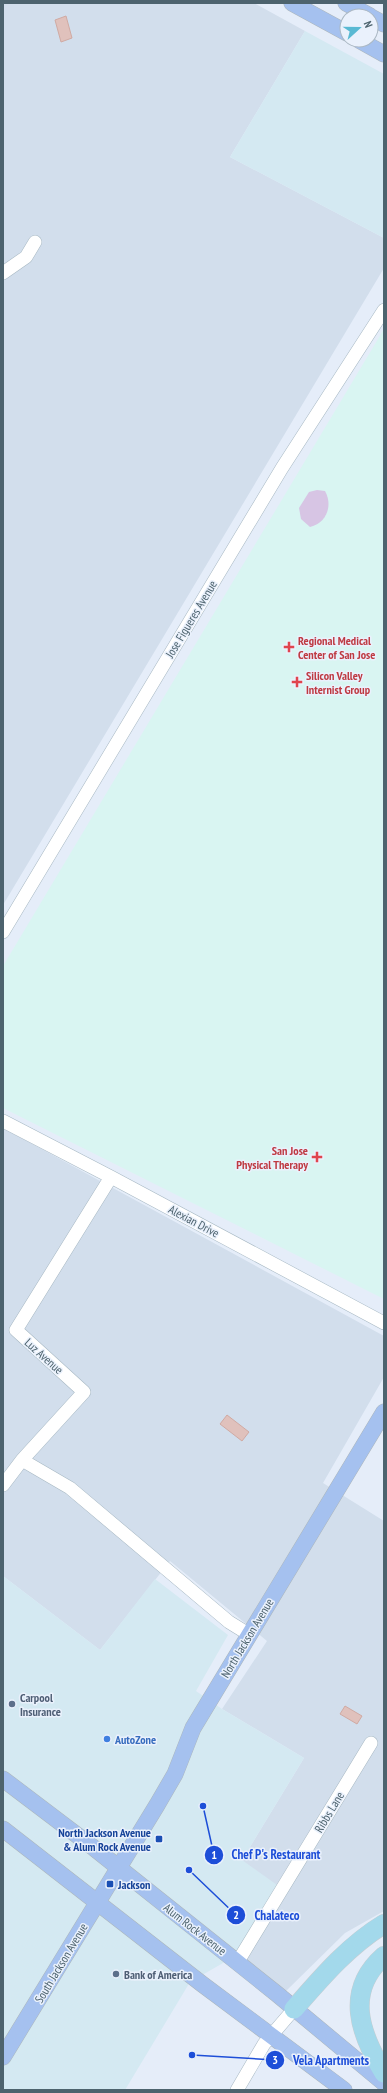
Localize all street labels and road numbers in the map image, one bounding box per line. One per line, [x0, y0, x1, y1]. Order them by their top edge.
street label: Jose Figueres Avenue [162, 578, 220, 661]
street label: Alexian Drive [166, 1201, 222, 1241]
street label: Luz Avenue [22, 1335, 66, 1377]
street label: North Jackson Avenue [217, 1596, 277, 1680]
street label: Ribbs Lane [311, 1789, 347, 1835]
street label: Alum Rock Avenue [161, 1900, 229, 1958]
street label: South Jackson Avenue [31, 1920, 91, 2006]

